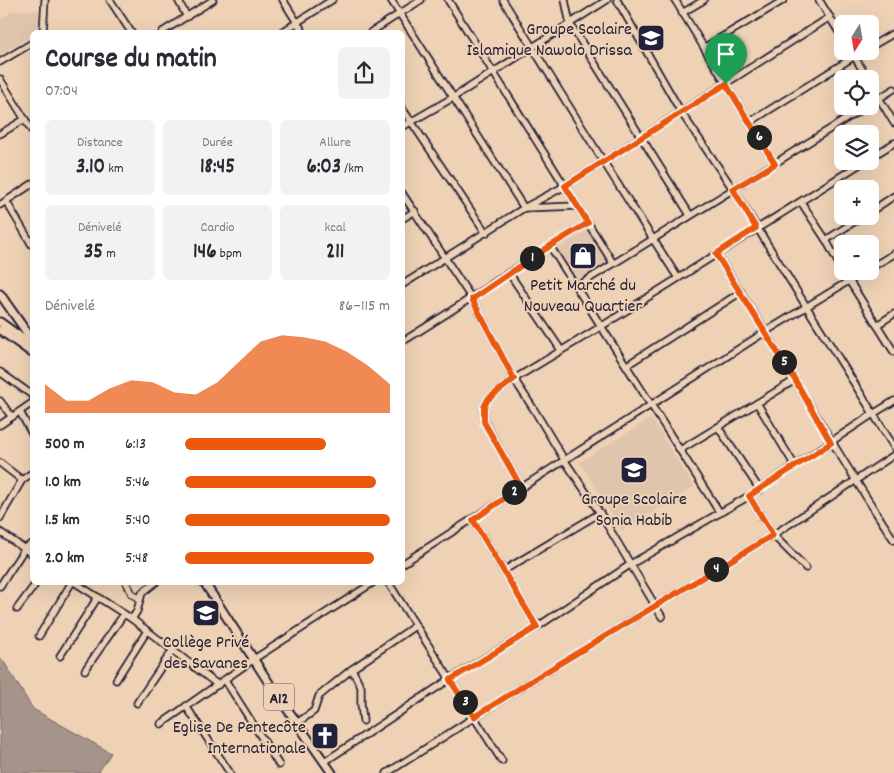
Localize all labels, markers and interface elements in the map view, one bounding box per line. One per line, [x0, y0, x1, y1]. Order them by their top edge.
north arrow [834, 15, 879, 60]
map controls [834, 15, 879, 280]
place label: Groupe Scolaire Islamique Nawolo Drissa [466, 18, 633, 64]
school or university icon: Groupe Scolaire Islamique Nawolo Drissa [636, 23, 666, 53]
pin [705, 33, 747, 84]
icon: arrive [712, 40, 740, 68]
text: Course du matin [45, 41, 217, 81]
button: share [338, 47, 390, 99]
button: locate [834, 70, 879, 115]
text: 07:04 [45, 80, 78, 103]
pin: 6 [746, 124, 772, 150]
button: layers [834, 125, 879, 170]
text: 6 [756, 127, 763, 147]
text: Distance [77, 133, 123, 153]
text: Durée [202, 133, 233, 153]
text: Allure [319, 133, 351, 153]
text: 3.10 [76, 153, 105, 183]
text: 18:45 [200, 153, 235, 183]
text: 6:03 [307, 153, 341, 183]
text: km [105, 159, 124, 179]
text: /km [341, 159, 364, 179]
button: + [834, 180, 879, 225]
text: Dénivelé [78, 218, 122, 238]
text: Cardio [200, 218, 235, 238]
text: kcal [325, 218, 346, 238]
button: − [834, 235, 879, 280]
text: 35 [84, 238, 103, 268]
text: 146 [193, 238, 217, 268]
text: 211 [326, 238, 344, 268]
shop icon: Petit Marché du Nouveau Quartier [568, 241, 598, 271]
text: m [103, 244, 116, 264]
text: bpm [217, 244, 242, 264]
pin: 1 [520, 246, 544, 270]
text: 1 [531, 248, 534, 268]
place label: Petit Marché du Nouveau Quartier [524, 274, 642, 320]
text: Dénivelé [45, 295, 95, 318]
text: 86–115 m [339, 295, 390, 318]
pin: 5 [772, 350, 796, 374]
text: 5 [781, 352, 788, 372]
text: 500 m [45, 433, 85, 456]
text: 6:13 [125, 433, 146, 456]
school or university icon: Groupe Scolaire Sonia Habib [619, 455, 649, 485]
text: 1.0 km [45, 471, 81, 494]
text: 5:46 [125, 471, 150, 494]
pin: 2 [502, 480, 526, 504]
text: 2 [511, 482, 518, 502]
place label: Groupe Scolaire Sonia Habib [581, 488, 687, 534]
text: 1.5 km [45, 509, 80, 532]
text: 5:40 [125, 509, 150, 532]
text: 2.0 km [45, 547, 85, 570]
text: 5:48 [125, 547, 148, 570]
pin: 4 [704, 556, 728, 582]
text: 4 [714, 559, 719, 579]
school or university icon: Collège Privé des Savanes [191, 598, 221, 628]
place label: Collège Privé des Savanes [163, 631, 250, 677]
road number: A12 [264, 684, 294, 710]
pin: 3 [452, 690, 478, 714]
text: 3 [462, 692, 469, 712]
place label: Eglise De Pentecôte Internationale [173, 716, 306, 762]
church icon: Eglise De Pentecôte Internationale [310, 721, 340, 751]

